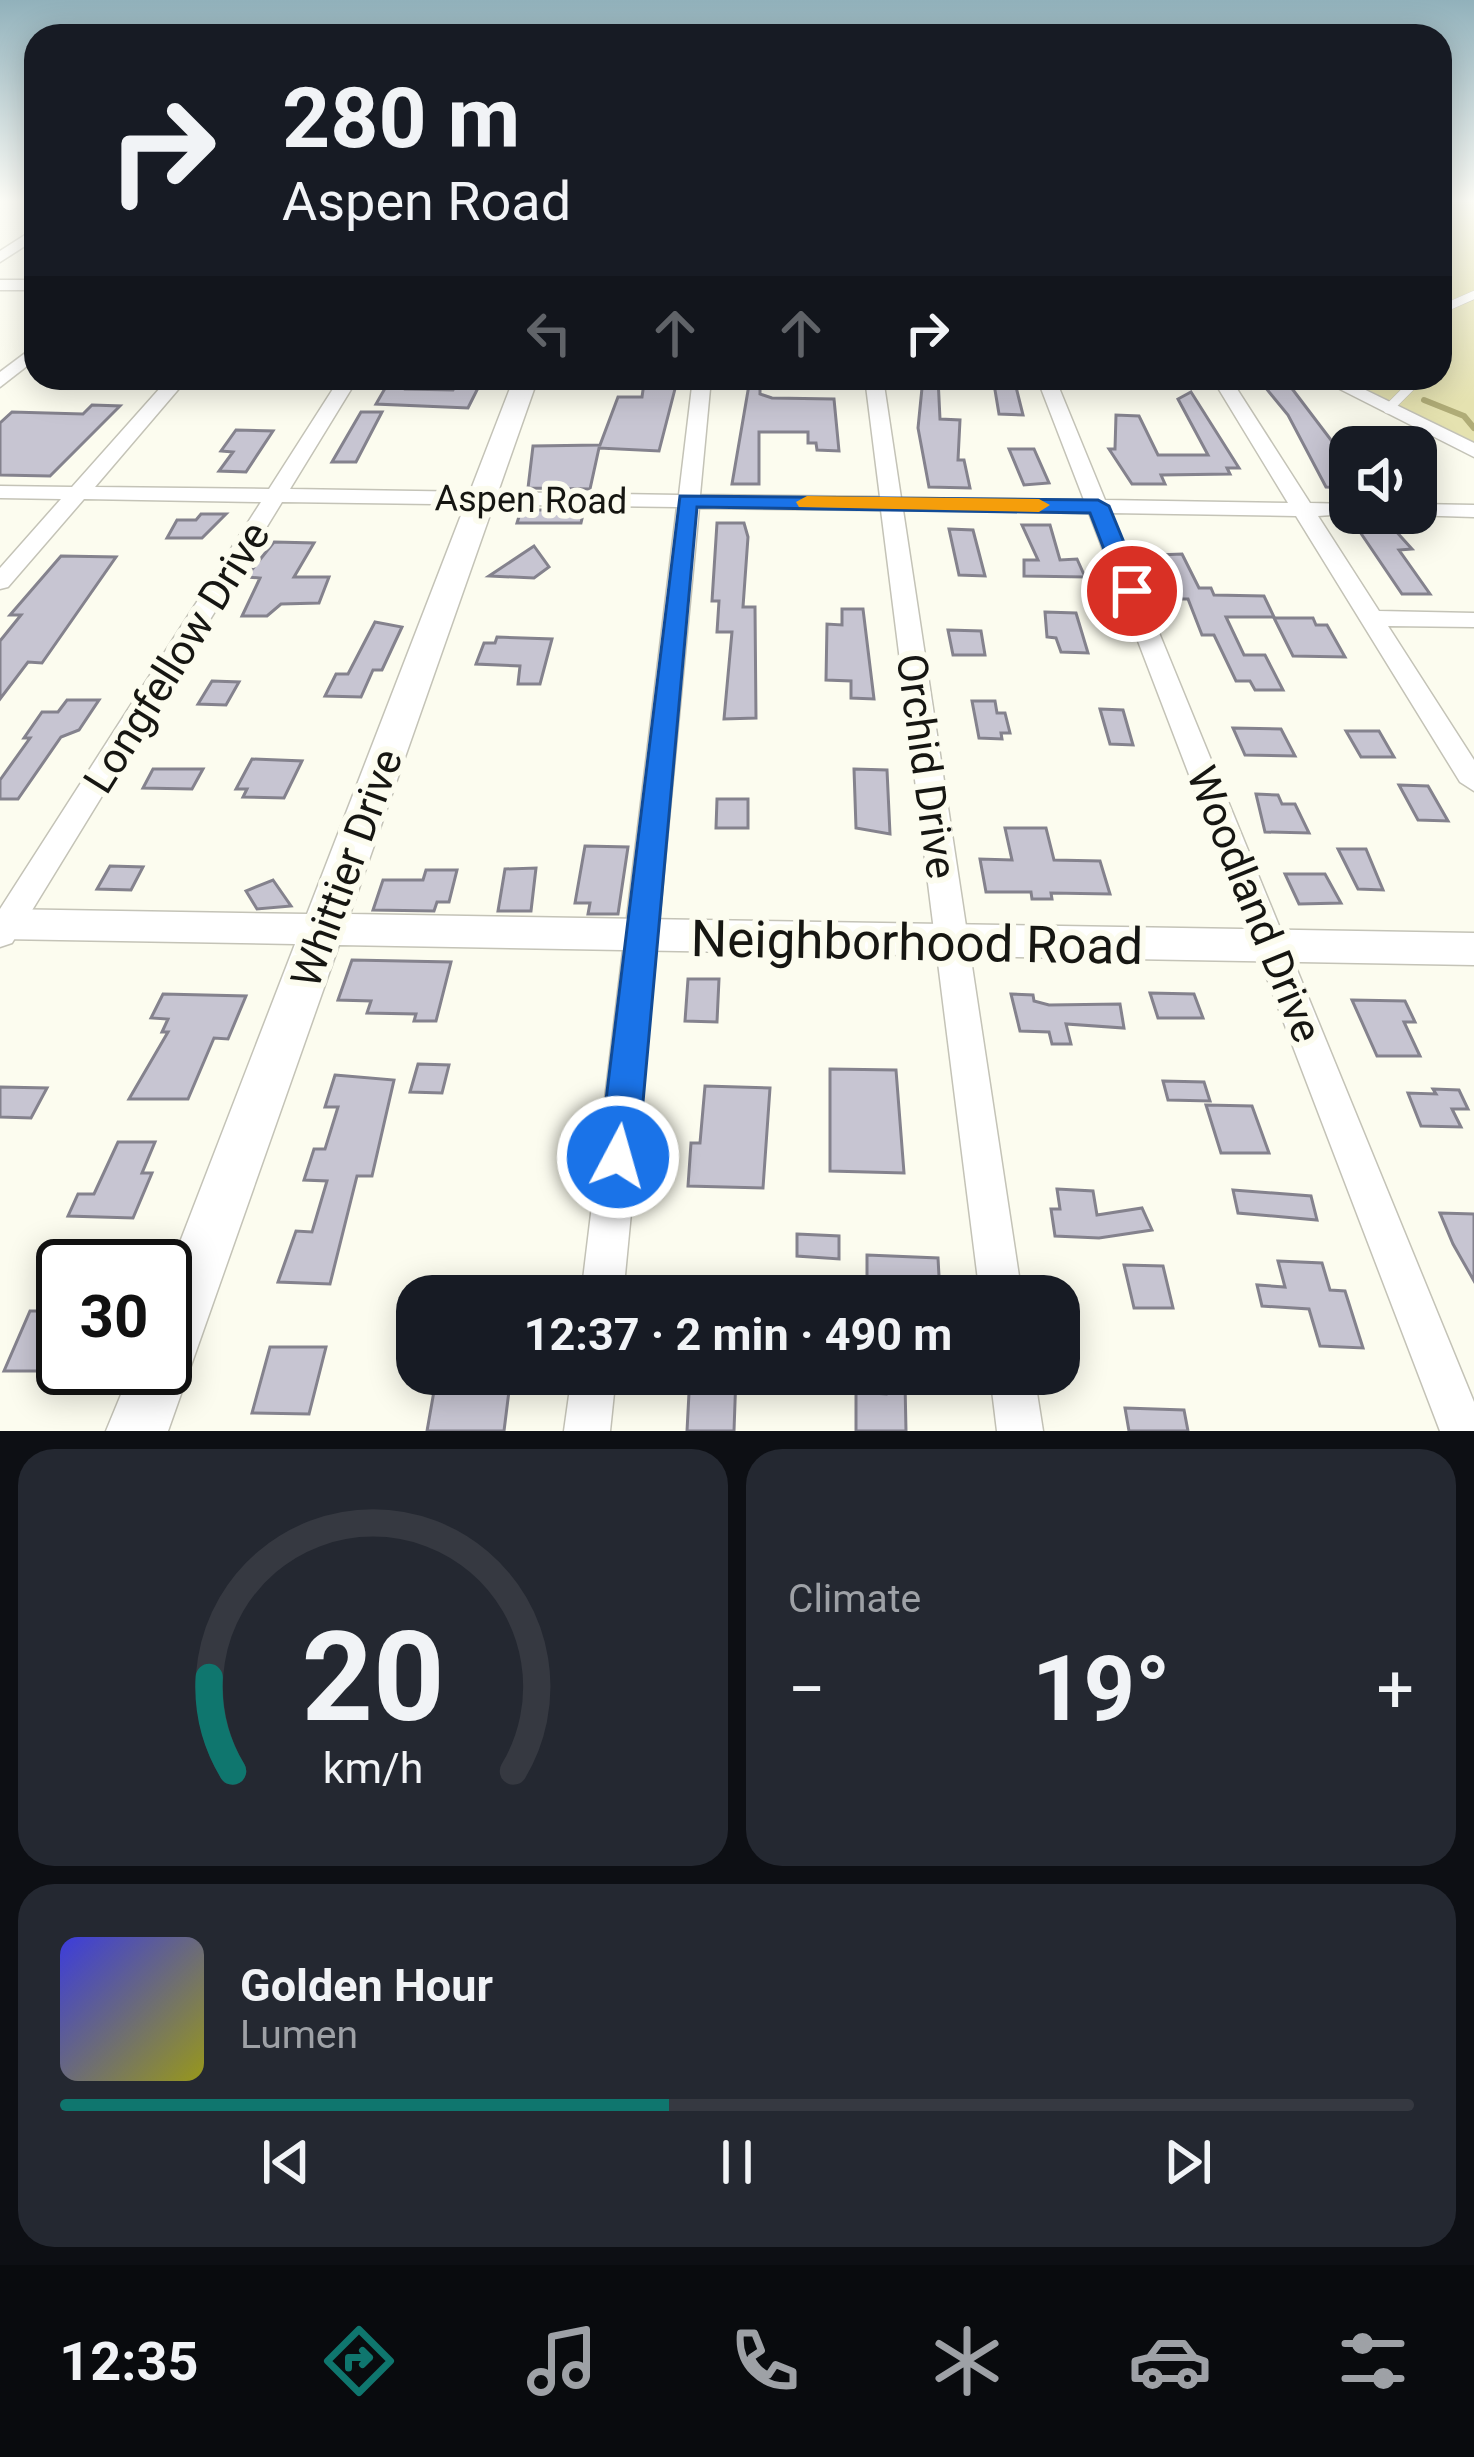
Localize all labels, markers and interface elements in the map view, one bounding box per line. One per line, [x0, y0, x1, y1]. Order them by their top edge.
text: 280 m [282, 69, 520, 168]
icon: right [84, 72, 240, 228]
text: Aspen Road [282, 170, 571, 233]
icon: left [516, 300, 582, 366]
icon: ahead [642, 300, 708, 366]
icon: ahead [768, 300, 834, 366]
icon: right [894, 300, 960, 366]
map controls [1329, 426, 1437, 534]
button: sound [1329, 426, 1437, 534]
street label: Aspen Road [434, 477, 628, 523]
street label: Longfellow Drive [73, 513, 279, 802]
pin [1081, 540, 1183, 642]
icon: arrive [1099, 558, 1165, 624]
street label: Orchid Drive [886, 650, 967, 882]
street label: Whittier Drive [281, 743, 412, 994]
street label: Woodland Drive [1177, 759, 1332, 1049]
street label: Neighborhood Road [690, 909, 1144, 976]
position arrow [555, 1094, 681, 1220]
speed limit sign: 30 [36, 1239, 192, 1395]
text: 12:37 · 2 min · 490 m [524, 1308, 952, 1361]
text: Climate [788, 1576, 921, 1622]
text: 20 [301, 1604, 445, 1750]
text: 19° [1032, 1637, 1170, 1742]
text: − [788, 1651, 826, 1728]
text: + [1377, 1651, 1414, 1728]
text: km/h [323, 1742, 423, 1792]
text: Golden Hour [240, 1959, 493, 2012]
text: Lumen [240, 2012, 358, 2058]
icon: previous [253, 2129, 319, 2195]
icon: pause [704, 2129, 770, 2195]
icon: next [1155, 2129, 1221, 2195]
icon: directions [317, 2319, 401, 2403]
icon: music [520, 2319, 604, 2403]
icon: phone [723, 2319, 807, 2403]
icon: climate [925, 2319, 1009, 2403]
icon: car [1128, 2319, 1212, 2403]
icon: filters [1331, 2319, 1415, 2403]
text: 12:35 [59, 2330, 198, 2393]

